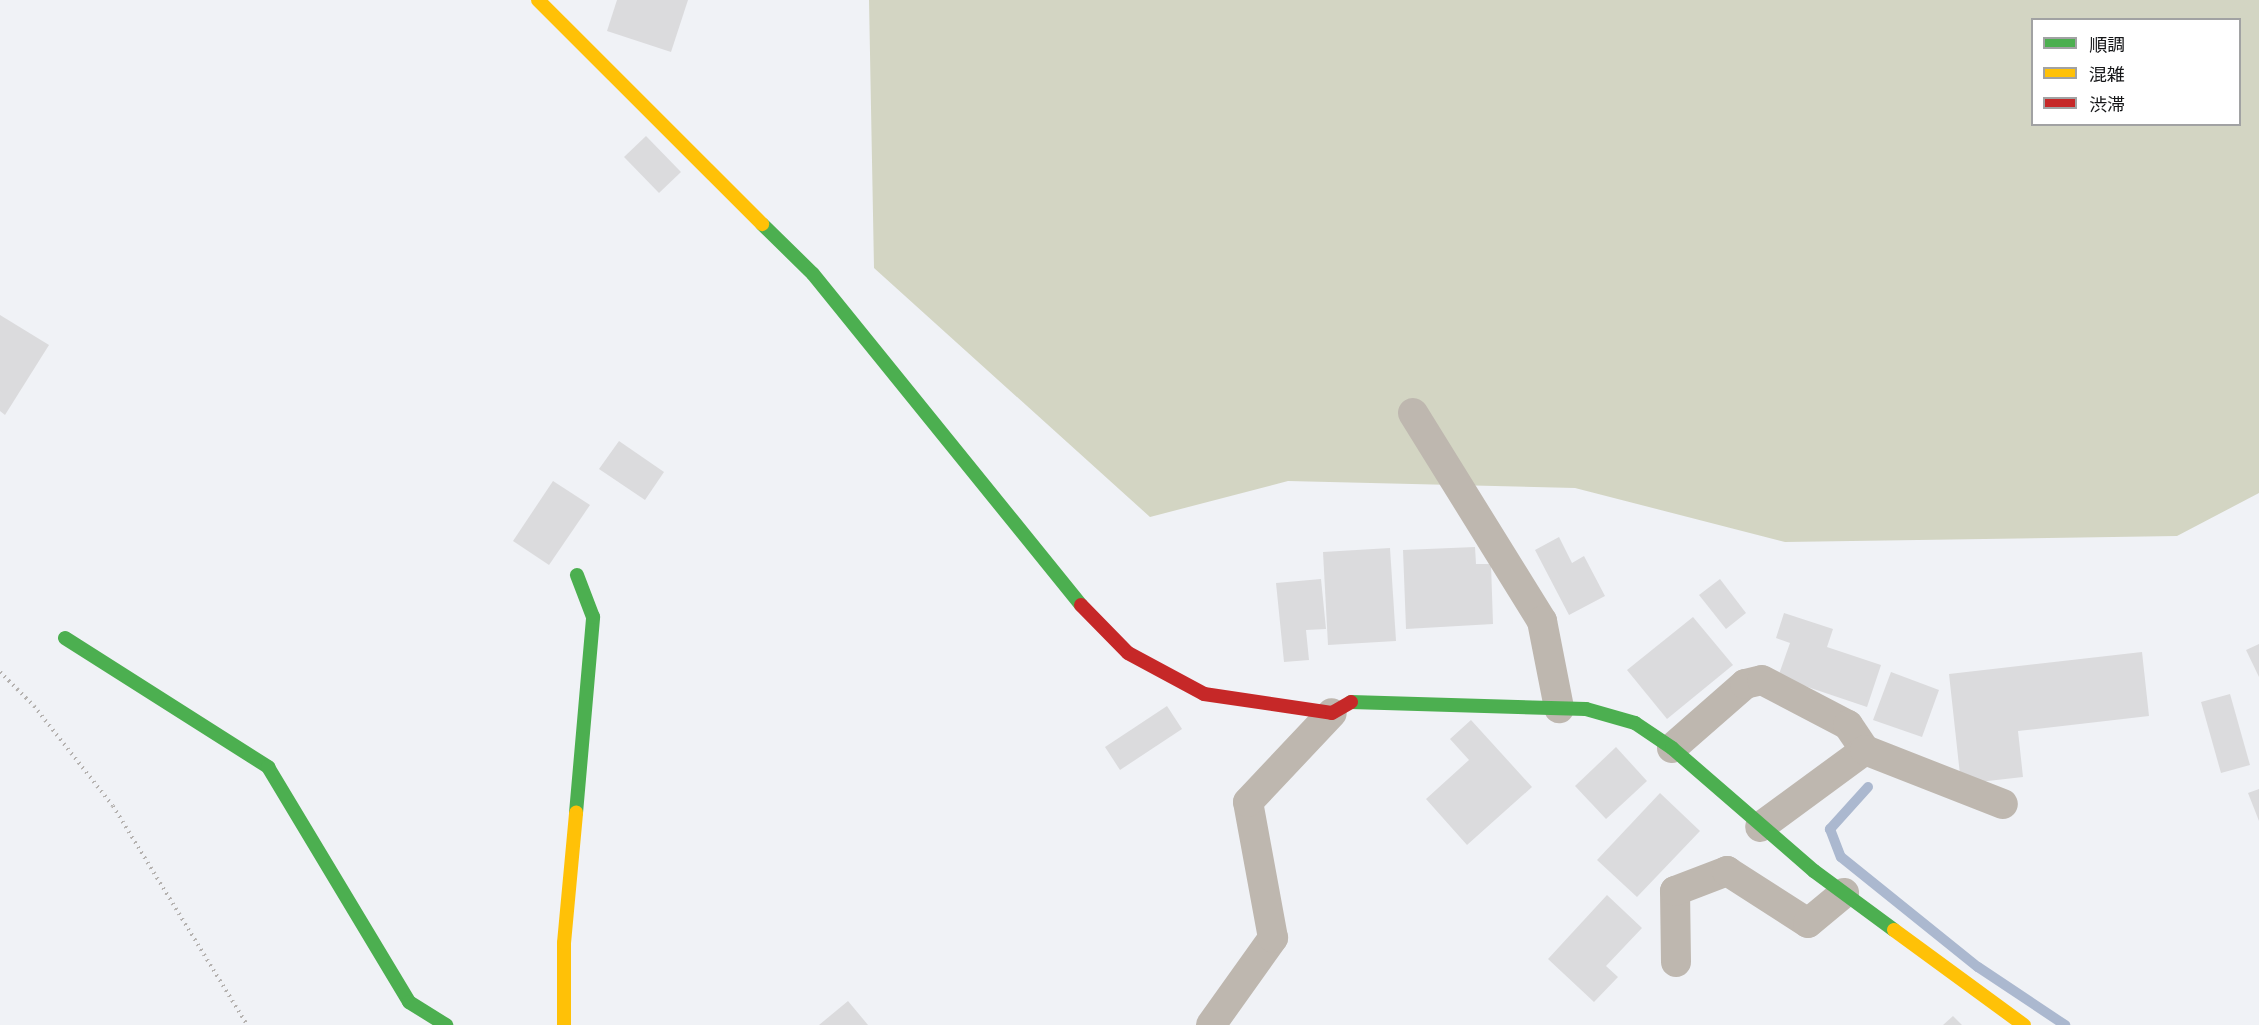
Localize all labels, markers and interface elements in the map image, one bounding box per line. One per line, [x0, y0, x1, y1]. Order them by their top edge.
legend [2031, 18, 2241, 126]
text: 順調 [2089, 33, 2125, 56]
text: 混雑 [2089, 63, 2125, 86]
text: 渋滞 [2089, 93, 2125, 116]

